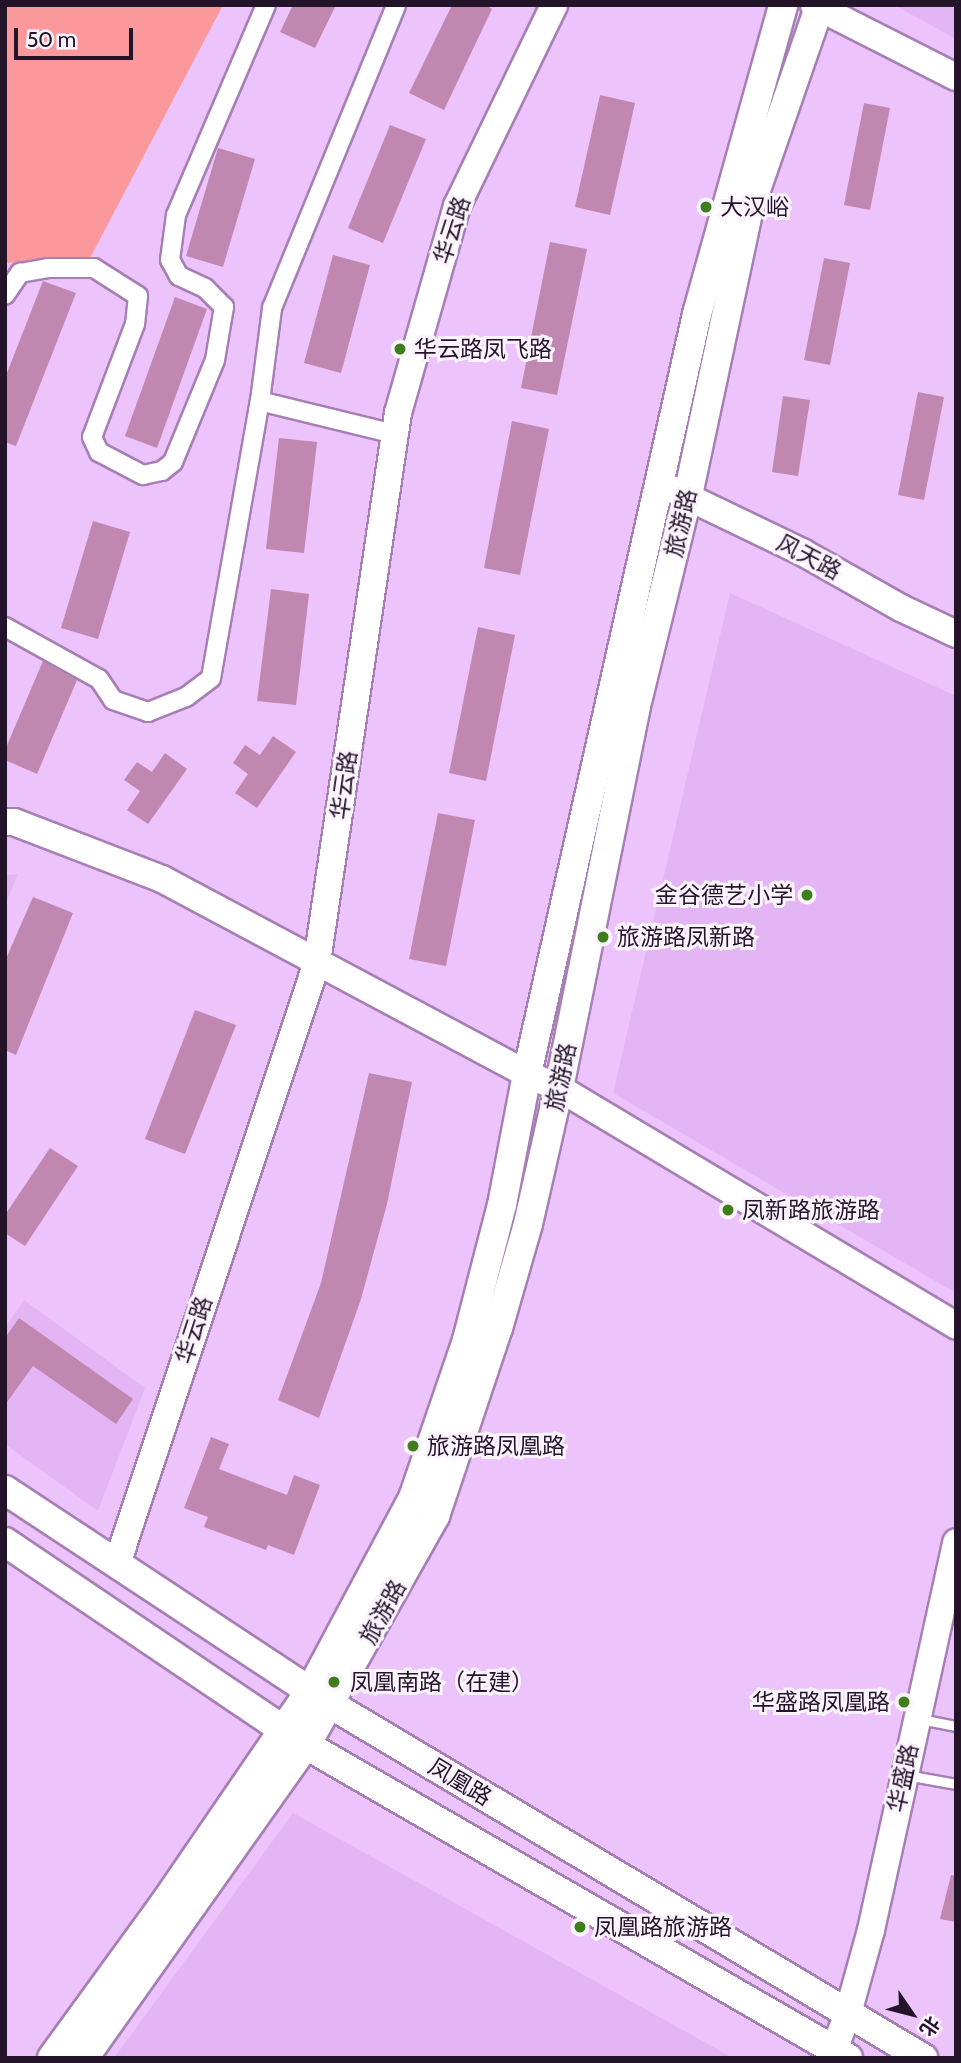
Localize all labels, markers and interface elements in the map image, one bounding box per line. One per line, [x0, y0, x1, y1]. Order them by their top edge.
scale bar [18, 14, 136, 58]
text: 50 m [27, 27, 76, 52]
street label: 华云路 [428, 193, 476, 267]
place label: 大汉峪 [720, 193, 789, 221]
marker: 大汉峪 [698, 199, 714, 215]
place label: 华云路凤飞路 [414, 335, 552, 363]
marker: 华云路凤飞路 [392, 341, 408, 357]
street label: 旅游路 [660, 486, 702, 560]
street label: 风天路 [772, 529, 846, 585]
street label: 华云路 [326, 749, 362, 821]
place label: 金谷德艺小学 [655, 881, 793, 909]
marker: 金谷德艺小学 [799, 887, 815, 903]
place label: 旅游路凤新路 [617, 923, 755, 951]
marker: 旅游路凤新路 [595, 929, 611, 945]
street label: 旅游路 [540, 1040, 582, 1114]
place label: 凤新路旅游路 [742, 1196, 880, 1224]
marker: 凤新路旅游路 [720, 1202, 736, 1218]
street label: 华云路 [170, 1293, 218, 1367]
place label: 旅游路凤凰路 [427, 1432, 565, 1460]
marker: 旅游路凤凰路 [405, 1438, 421, 1454]
street label: 旅游路 [354, 1575, 412, 1649]
place label: 凤凰南路（在建） [350, 1668, 534, 1696]
marker: 凤凰南路（在建） [324, 1672, 344, 1692]
place label: 华盛路凤凰路 [752, 1688, 890, 1716]
marker: 华盛路凤凰路 [896, 1694, 912, 1710]
street label: 华盛路 [882, 1741, 924, 1815]
street label: 凤凰路 [423, 1752, 497, 1812]
place label: 凤凰路旅游路 [594, 1913, 732, 1941]
marker: 凤凰路旅游路 [572, 1919, 588, 1935]
north arrow [877, 1979, 947, 2049]
text: 北 [915, 2012, 944, 2041]

